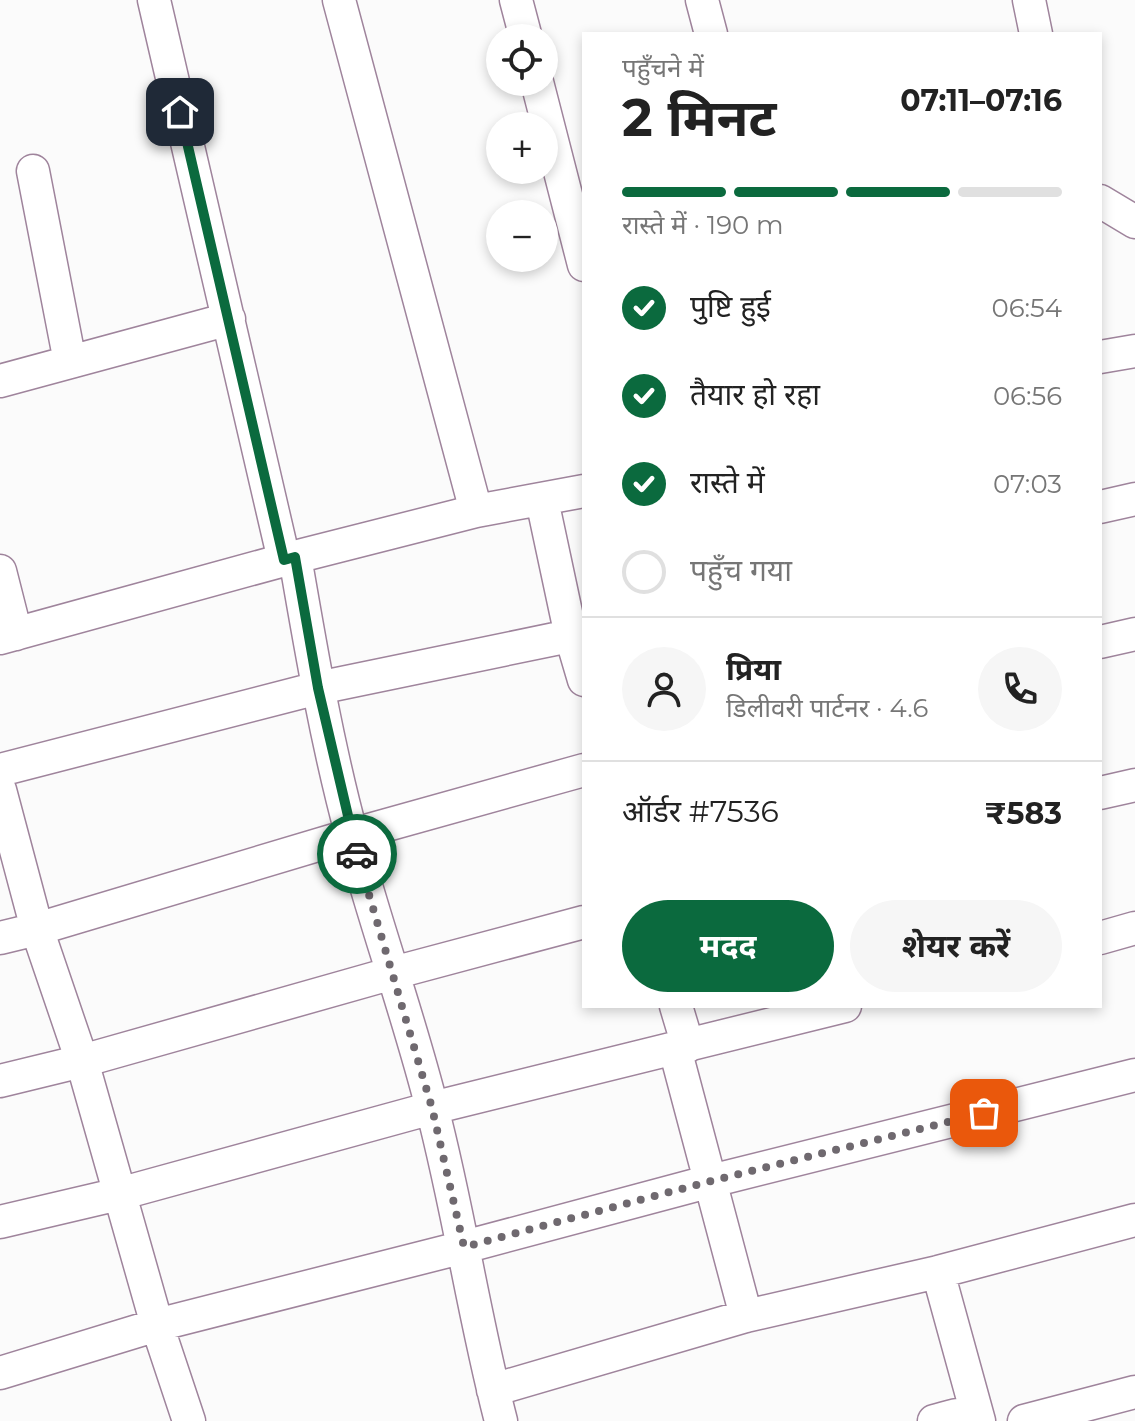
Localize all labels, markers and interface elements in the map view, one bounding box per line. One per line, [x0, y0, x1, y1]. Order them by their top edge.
map controls [486, 24, 558, 272]
button: locate [486, 24, 558, 96]
text: पहुँचने में [622, 52, 704, 84]
pin [146, 78, 214, 146]
text: 07:11–07:16 [900, 82, 1062, 119]
text: 2 मिनट [622, 86, 777, 149]
icon: home [158, 90, 202, 134]
button: + [486, 112, 558, 184]
button: − [486, 200, 558, 272]
text: रास्ते में · 190 m [622, 209, 784, 241]
icon: check [622, 286, 666, 330]
text: पुष्टि हुई [690, 288, 771, 325]
text: 06:54 [992, 292, 1062, 324]
icon: check [622, 374, 666, 418]
text: तैयार हो रहा [690, 376, 820, 413]
text: 06:56 [993, 380, 1062, 412]
icon: check [622, 462, 666, 506]
text: रास्ते में [690, 464, 765, 501]
text: 07:03 [993, 468, 1062, 500]
text: पहुँच गया [690, 552, 792, 589]
button: person [622, 647, 706, 731]
button: phone [978, 647, 1062, 731]
text: प्रिया [726, 651, 781, 688]
text: डिलीवरी पार्टनर · 4.6 [726, 692, 928, 724]
text: ऑर्डर #7536 [622, 793, 779, 830]
text: ₹583 [985, 795, 1062, 832]
courier [317, 814, 397, 894]
icon: car [335, 832, 379, 876]
button: मदद [622, 900, 834, 992]
button: शेयर करें [850, 900, 1062, 992]
pin [950, 1079, 1018, 1147]
icon: bag [962, 1091, 1006, 1135]

